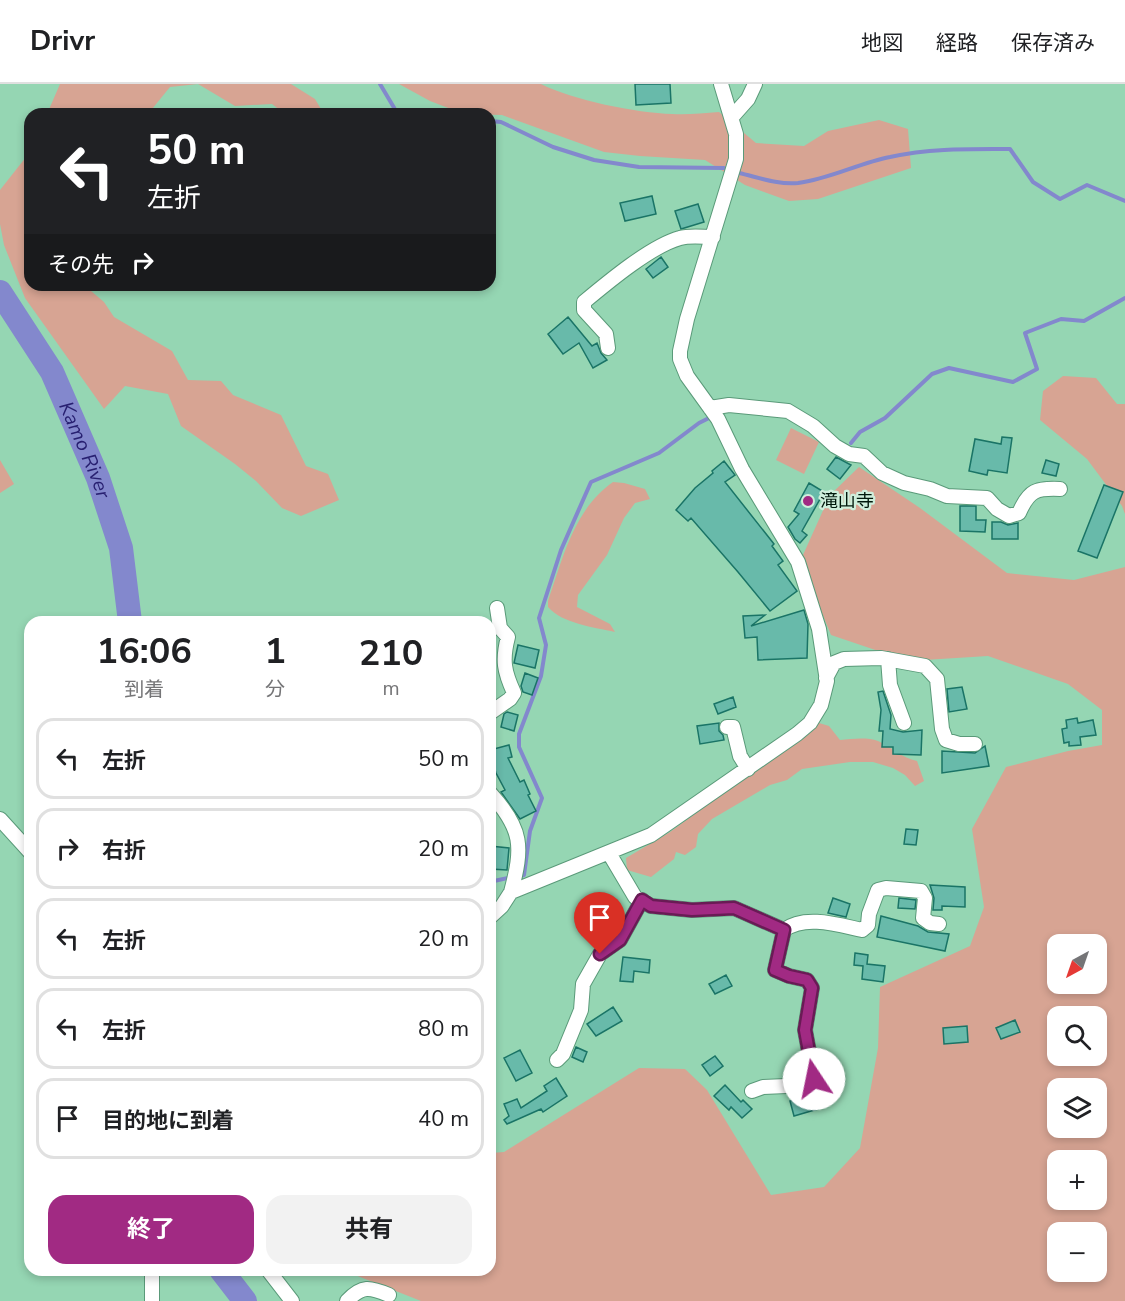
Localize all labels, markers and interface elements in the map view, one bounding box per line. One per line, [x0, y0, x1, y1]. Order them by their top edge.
text: Drivr [30, 22, 95, 60]
text: 地図 [861, 29, 903, 57]
text: 経路 [936, 29, 978, 57]
text: 保存済み [1011, 29, 1095, 57]
text: 50 m [147, 122, 246, 179]
icon: left [48, 132, 126, 210]
text: 左折 [147, 180, 201, 217]
icon: right [126, 246, 159, 279]
text: その先 [48, 250, 114, 280]
water label: Kamo River [53, 397, 117, 502]
place label: 滝山寺 [820, 489, 874, 513]
marker: 滝山寺 [801, 494, 815, 508]
text: 16:06 [97, 627, 192, 676]
text: 1 [264, 627, 286, 676]
text: 210 [359, 629, 423, 678]
text: m [382, 675, 400, 702]
text: 到着 [124, 676, 164, 703]
text: 分 [265, 676, 285, 703]
icon: left [51, 742, 84, 775]
text: 50 m [418, 744, 469, 774]
text: 左折 [102, 746, 146, 776]
icon: right [51, 832, 84, 865]
text: 20 m [418, 834, 469, 864]
text: 右折 [102, 836, 146, 866]
pin [574, 892, 625, 954]
icon: arrive [583, 901, 616, 934]
icon: left [51, 922, 84, 955]
text: 20 m [418, 924, 469, 954]
text: 左折 [102, 926, 146, 956]
north arrow [1047, 934, 1107, 994]
map controls [1047, 934, 1107, 1282]
button: search [1047, 1006, 1107, 1066]
icon: left [51, 1012, 84, 1045]
text: 80 m [418, 1014, 469, 1044]
text: 左折 [102, 1016, 146, 1046]
position arrow [782, 1047, 846, 1111]
button: layers [1047, 1078, 1107, 1138]
icon: arrive [51, 1102, 84, 1135]
text: 40 m [418, 1104, 469, 1134]
text: 目的地に到着 [102, 1106, 234, 1136]
button: + [1047, 1150, 1107, 1210]
button: 終了 [48, 1195, 254, 1264]
button: 共有 [266, 1195, 472, 1264]
button: − [1047, 1222, 1107, 1282]

